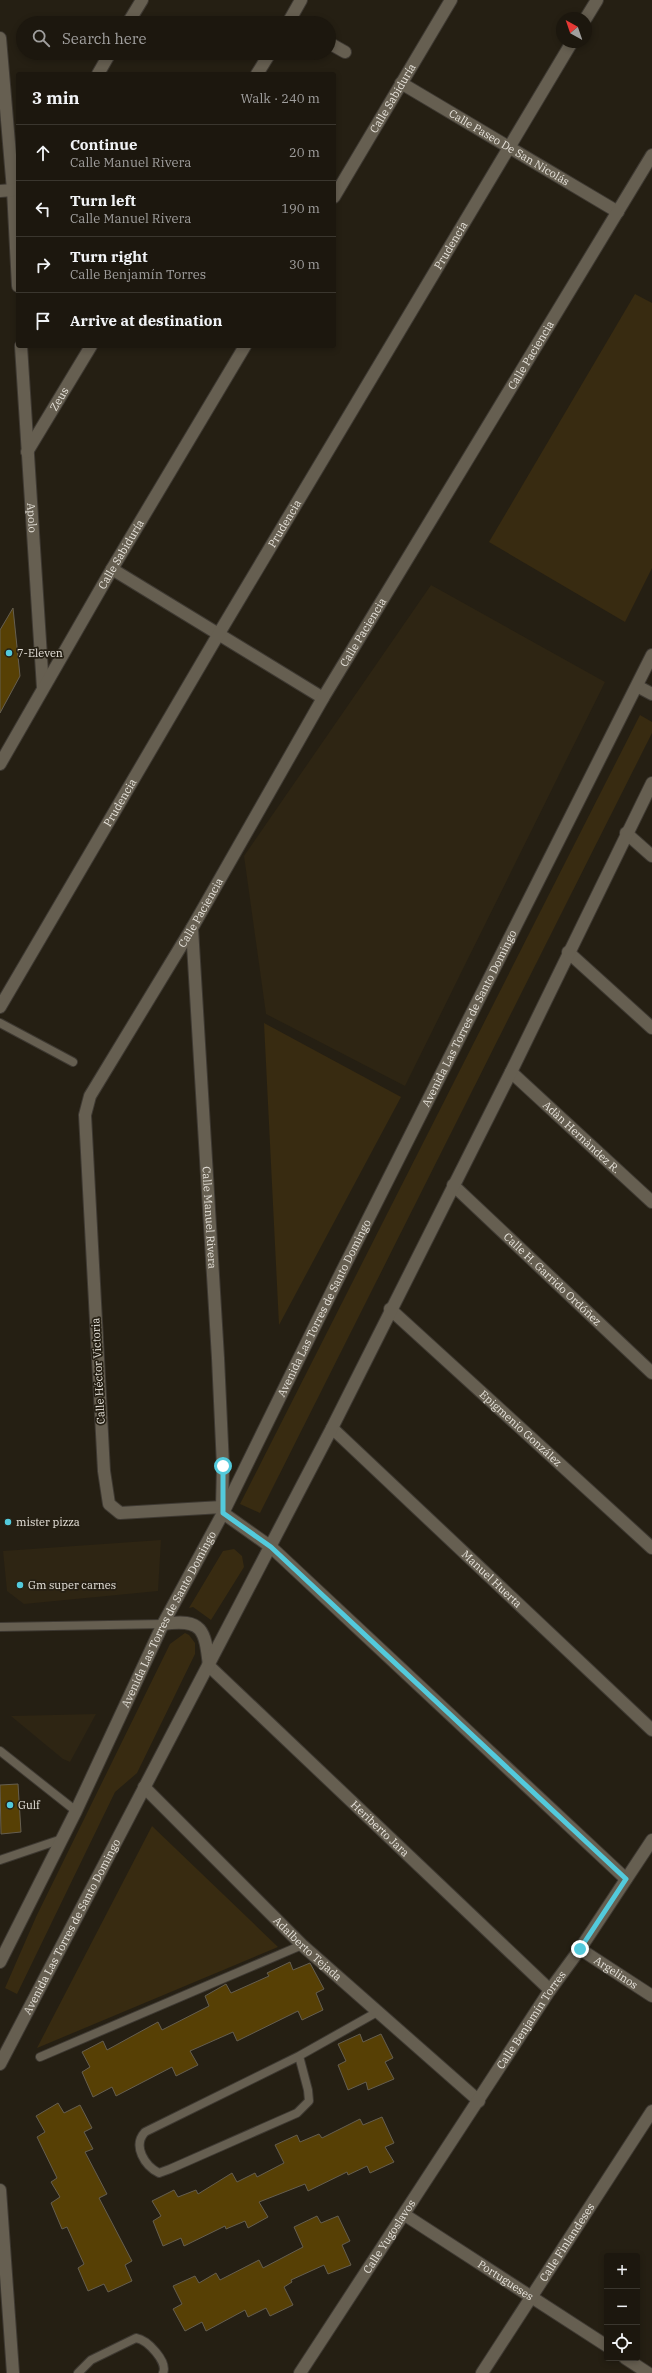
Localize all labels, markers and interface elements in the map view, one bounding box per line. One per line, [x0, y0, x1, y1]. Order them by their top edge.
north arrow [556, 12, 592, 48]
search box [16, 16, 336, 60]
icon: search [30, 27, 52, 49]
text: Search here [62, 29, 147, 48]
street label: Calle Sabiduría [367, 61, 419, 135]
text: 3 min [32, 87, 80, 109]
text: Walk · 240 m [241, 90, 320, 107]
street label: Calle Paseo De San Nicolás [447, 106, 572, 189]
text: Continue [70, 135, 137, 154]
icon: ahead [32, 142, 54, 164]
text: 20 m [289, 144, 320, 161]
text: Calle Manuel Rivera [70, 154, 191, 171]
text: Turn left [70, 191, 136, 210]
icon: left [32, 198, 54, 220]
text: 190 m [281, 200, 320, 217]
text: Calle Manuel Rivera [70, 210, 191, 227]
street label: Prudencia [431, 219, 470, 272]
text: Turn right [70, 247, 148, 266]
icon: right [32, 254, 54, 276]
text: 30 m [289, 256, 320, 273]
text: Calle Benjamín Torres [70, 266, 206, 283]
icon: arrive [32, 310, 54, 332]
text: Arrive at destination [70, 311, 222, 330]
street label: Calle Paciencia [505, 318, 557, 392]
street label: Zeus [47, 385, 72, 413]
street label: Prudencia [265, 497, 304, 550]
street label: Apolo [24, 502, 40, 533]
street label: Calle Sabiduría [95, 517, 147, 592]
street label: Calle Paciencia [337, 595, 389, 669]
place label: 7-Eleven [17, 646, 63, 660]
marker: 7-Eleven [4, 648, 14, 658]
street label: Prudencia [100, 776, 139, 829]
street label: Calle Paciencia [175, 875, 226, 950]
street label: Avenida Las Torres de Santo Domingo [419, 928, 520, 1109]
street label: Adàn Hernàndez R. [540, 1098, 623, 1176]
street label: Calle Manuel Rivera [199, 1166, 220, 1269]
street label: Avenida Las Torres de Santo Domingo [274, 1217, 374, 1399]
street label: Calle H. Garrido Ordóñez [501, 1230, 605, 1329]
street label: Calle Héctor Victoria [88, 1317, 108, 1425]
street label: Epigmenio González [477, 1387, 565, 1470]
route start [214, 1457, 232, 1475]
place label: mister pizza [16, 1515, 80, 1529]
marker: mister pizza [3, 1517, 13, 1527]
street label: Avenida Las Torres de Santo Domingo [118, 1528, 219, 1710]
street label: Manuel Huerta [459, 1547, 525, 1611]
place label: Gm super carnes [28, 1578, 116, 1592]
marker: Gm super carnes [15, 1580, 25, 1590]
place label: Gulf [18, 1798, 41, 1812]
street label: Heriberto Jara [348, 1798, 412, 1859]
marker: Gulf [5, 1800, 15, 1810]
street label: Avenida Las Torres de Santo Domingo [20, 1836, 123, 2017]
street label: Adalberto Tejada [270, 1913, 345, 1984]
route end [571, 1940, 589, 1958]
street label: Argelinos [591, 1953, 641, 1992]
street label: Calle Benjamín Torres [493, 1968, 569, 2072]
street label: Calle Yugoslavos [360, 2197, 418, 2276]
street label: Calle Finlandeses [536, 2200, 598, 2284]
map controls [604, 2253, 640, 2361]
button: + [604, 2253, 640, 2289]
street label: Portugueses [475, 2257, 536, 2304]
button: − [604, 2289, 640, 2325]
button: locate [604, 2325, 640, 2361]

